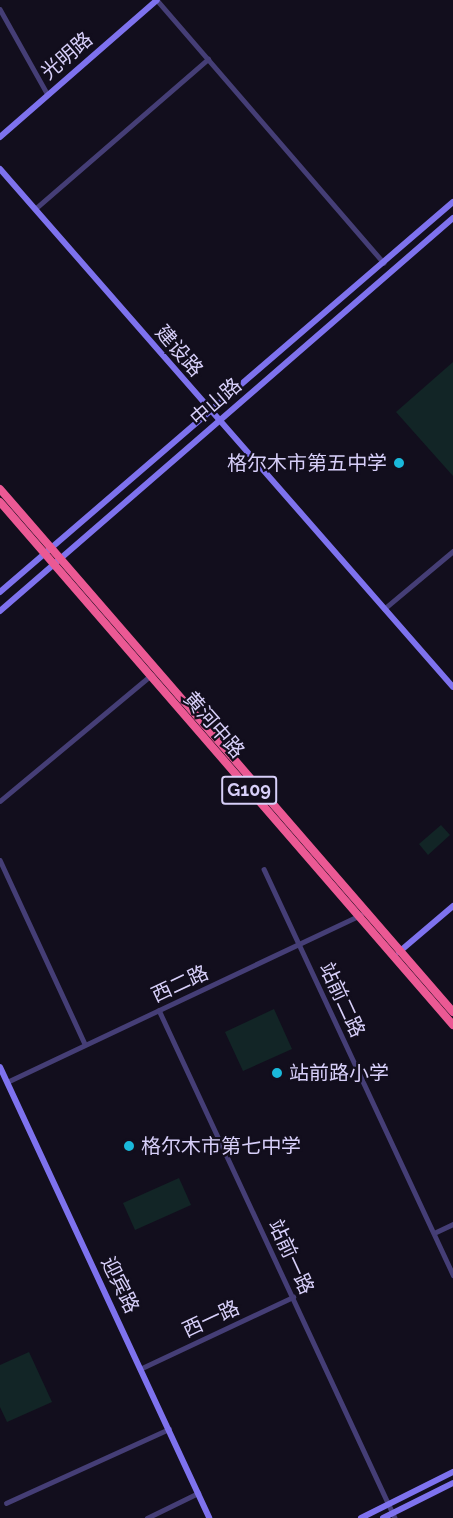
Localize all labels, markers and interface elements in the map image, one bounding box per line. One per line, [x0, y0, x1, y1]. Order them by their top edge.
street label: 光明路 [36, 27, 98, 85]
street label: 建设路 [150, 320, 208, 382]
street label: 中山路 [185, 373, 247, 431]
place label: 格尔木市第五中学 [227, 451, 387, 475]
marker: 格尔木市第五中学 [392, 456, 406, 470]
street label: 黄河中路 [179, 687, 249, 763]
road number: G109 [220, 775, 278, 805]
street label: 站前二路 [314, 959, 370, 1041]
street label: 西二路 [148, 960, 212, 1008]
place label: 站前路小学 [289, 1061, 389, 1085]
marker: 站前路小学 [270, 1066, 284, 1080]
place label: 格尔木市第七中学 [141, 1134, 301, 1158]
marker: 格尔木市第七中学 [122, 1139, 136, 1153]
street label: 站前一路 [263, 1216, 319, 1298]
street label: 迎宾路 [96, 1253, 144, 1317]
street label: 西一路 [179, 1295, 243, 1343]

